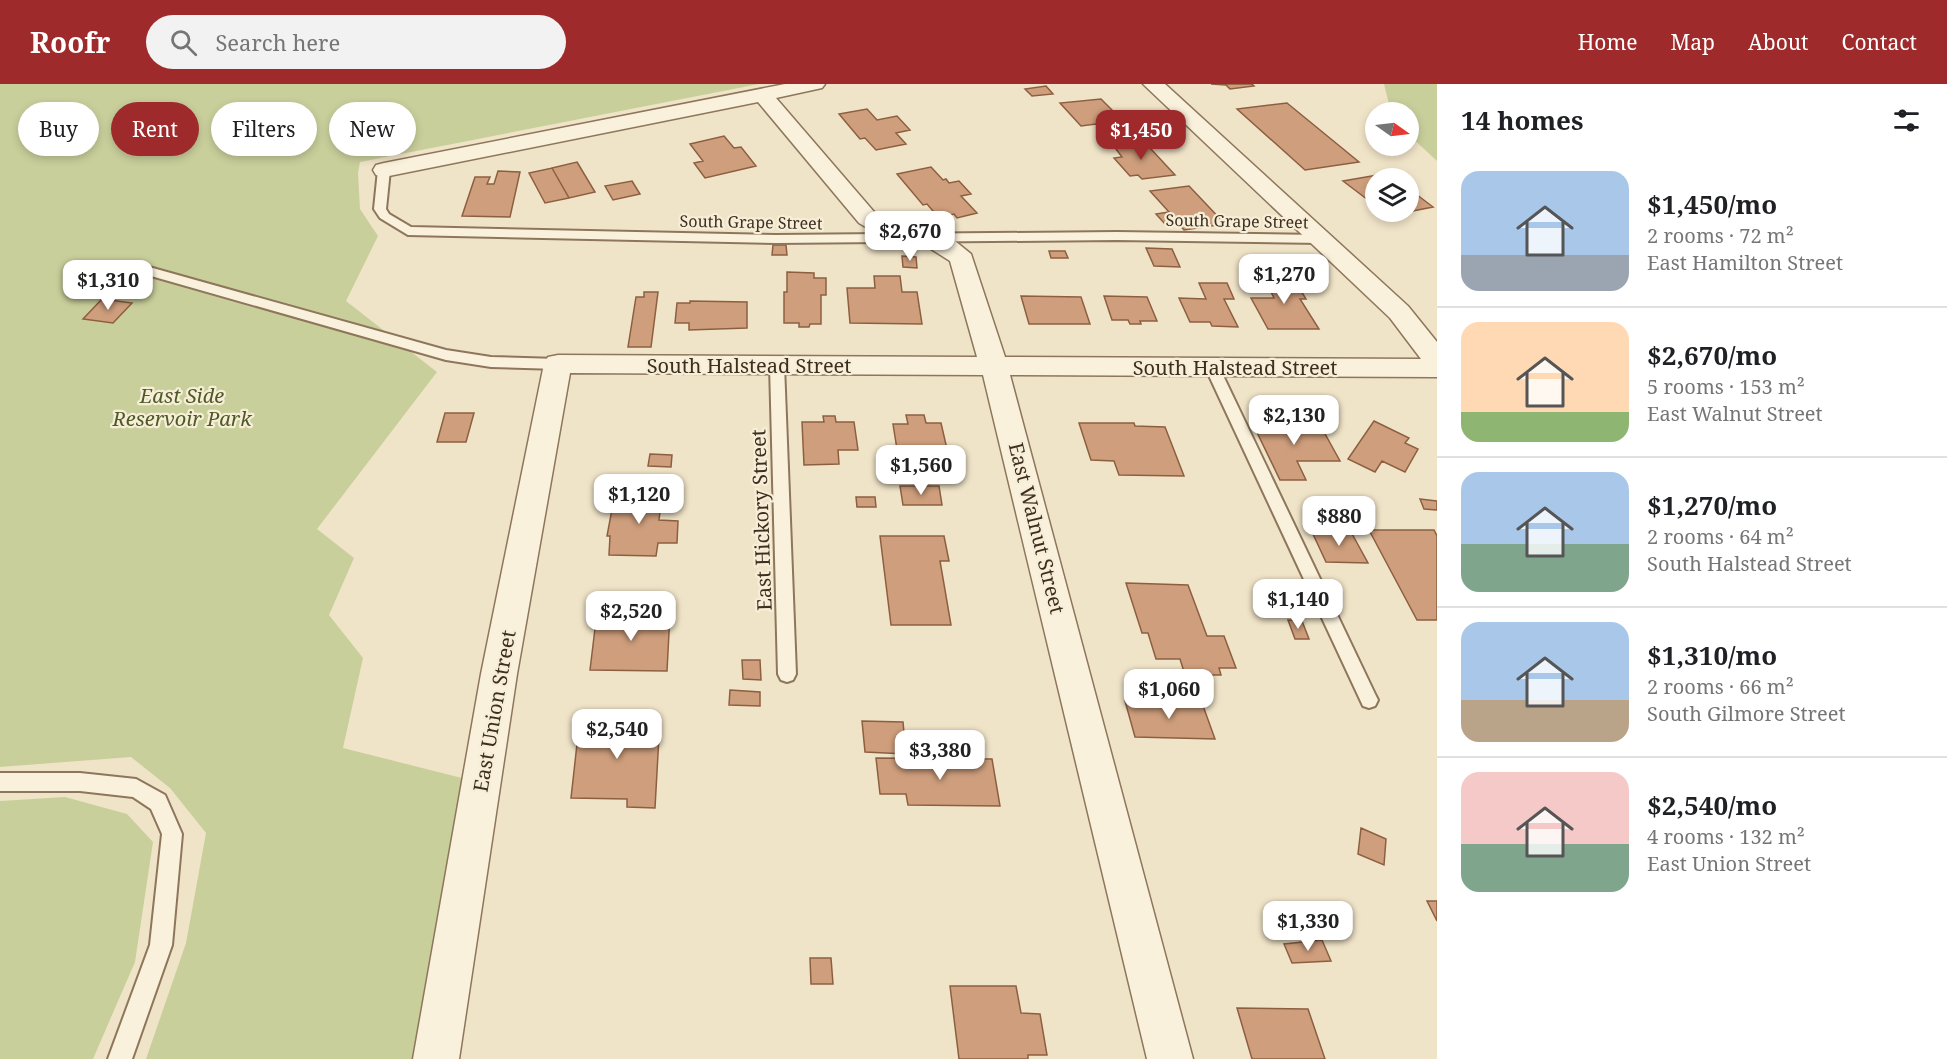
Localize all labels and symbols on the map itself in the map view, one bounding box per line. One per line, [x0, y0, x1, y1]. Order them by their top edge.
north arrow [1365, 102, 1419, 156]
pin: $1,450 [1092, 110, 1190, 161]
street label: South Grape Street [1165, 209, 1309, 233]
street label: South Grape Street [679, 210, 823, 234]
pin: $2,670 [861, 211, 959, 262]
pin: $1,270 [1235, 254, 1333, 305]
pin: $1,310 [59, 260, 157, 311]
street label: South Halstead Street [647, 352, 851, 379]
street label: South Halstead Street [1133, 354, 1337, 381]
park label: East Side Reservoir Park [111, 382, 252, 432]
pin: $2,130 [1245, 395, 1343, 446]
street label: East Hickory Street [744, 429, 778, 611]
street label: East Walnut Street [1003, 440, 1071, 616]
pin: $1,560 [872, 445, 970, 496]
pin: $1,120 [590, 474, 688, 525]
pin: $880 [1303, 496, 1375, 547]
pin: $1,140 [1249, 579, 1347, 630]
pin: $2,520 [582, 591, 680, 642]
street label: East Union Street [466, 628, 522, 794]
pin: $1,060 [1120, 669, 1218, 720]
pin: $2,540 [568, 709, 666, 760]
pin: $3,380 [891, 730, 989, 781]
pin: $1,330 [1259, 901, 1357, 952]

